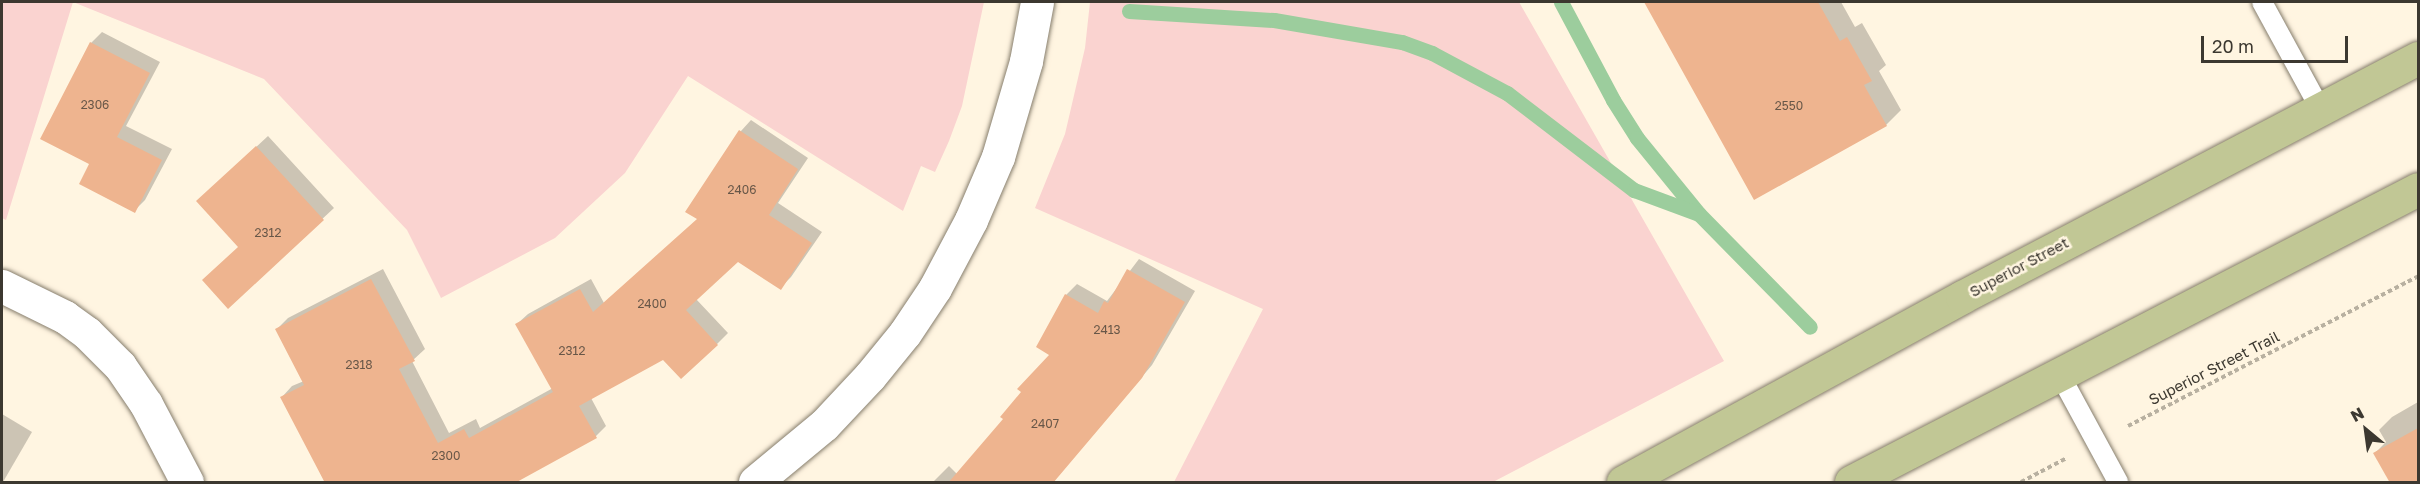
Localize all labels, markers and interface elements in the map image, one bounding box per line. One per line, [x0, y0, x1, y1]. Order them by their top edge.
scale bar [2204, 24, 2351, 62]
text: 20 m [2212, 35, 2254, 57]
house number: 2306 [81, 98, 109, 112]
house number: 2550 [1775, 99, 1803, 113]
house number: 2406 [728, 183, 756, 197]
house number: 2312 [255, 226, 281, 240]
street label: Superior Street [1966, 233, 2072, 301]
house number: 2400 [637, 297, 667, 311]
house number: 2413 [1093, 323, 1121, 337]
street label: Superior Street Trail [2146, 327, 2282, 409]
house number: 2312 [559, 344, 585, 358]
house number: 2318 [345, 358, 373, 372]
north arrow [2336, 400, 2396, 460]
text: N [2347, 403, 2367, 426]
house number: 2407 [1031, 417, 1059, 431]
house number: 2300 [432, 449, 460, 463]

